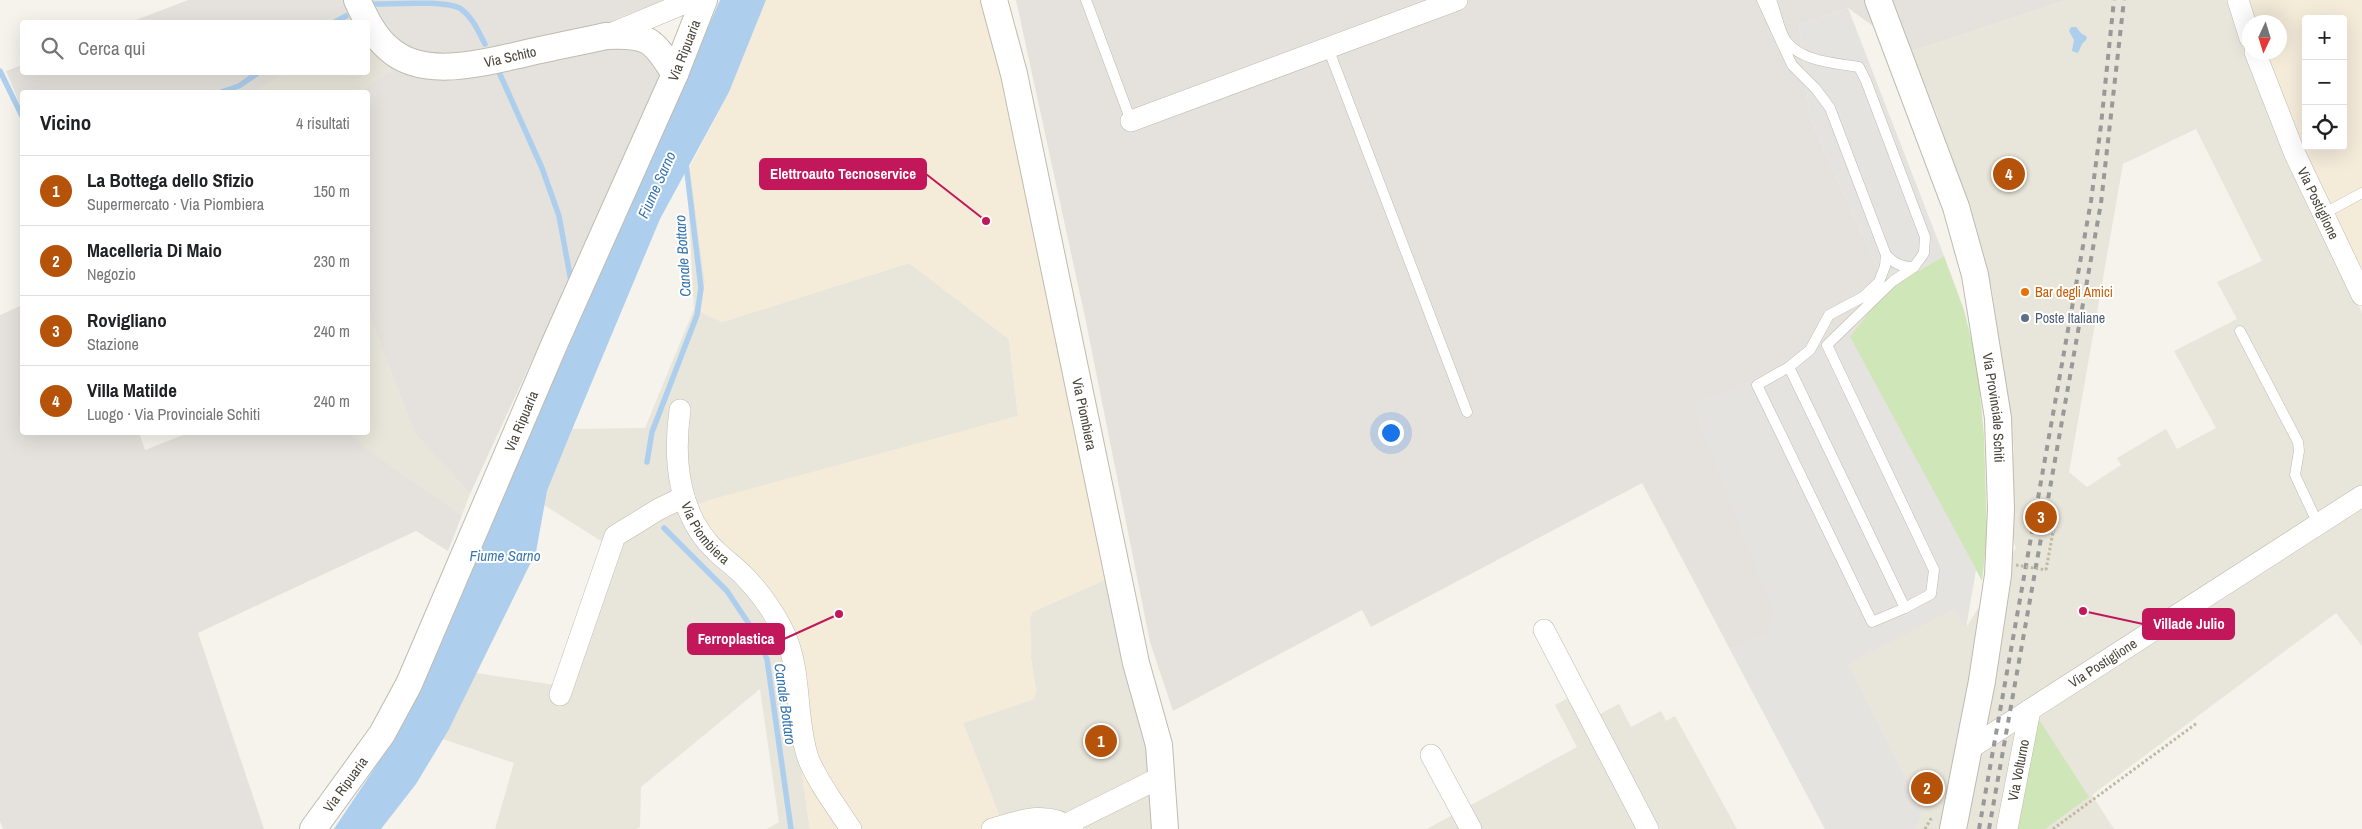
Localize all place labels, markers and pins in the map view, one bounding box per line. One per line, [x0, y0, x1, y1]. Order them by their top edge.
pin: 4 [1993, 155, 2025, 193]
callout: Elettroauto Tecnoservice [760, 159, 926, 189]
place label: Bar degli Amici [2035, 283, 2113, 301]
marker: Bar degli Amici [2019, 286, 2031, 298]
place label: Poste Italiane [2035, 309, 2105, 327]
marker: Poste Italiane [2019, 312, 2031, 324]
pin: 3 [2025, 498, 2057, 536]
callout: Villade Julio [2143, 609, 2234, 639]
callout: Ferroplastica [688, 624, 784, 654]
pin: 1 [1085, 722, 1117, 760]
pin: 2 [1911, 769, 1943, 807]

